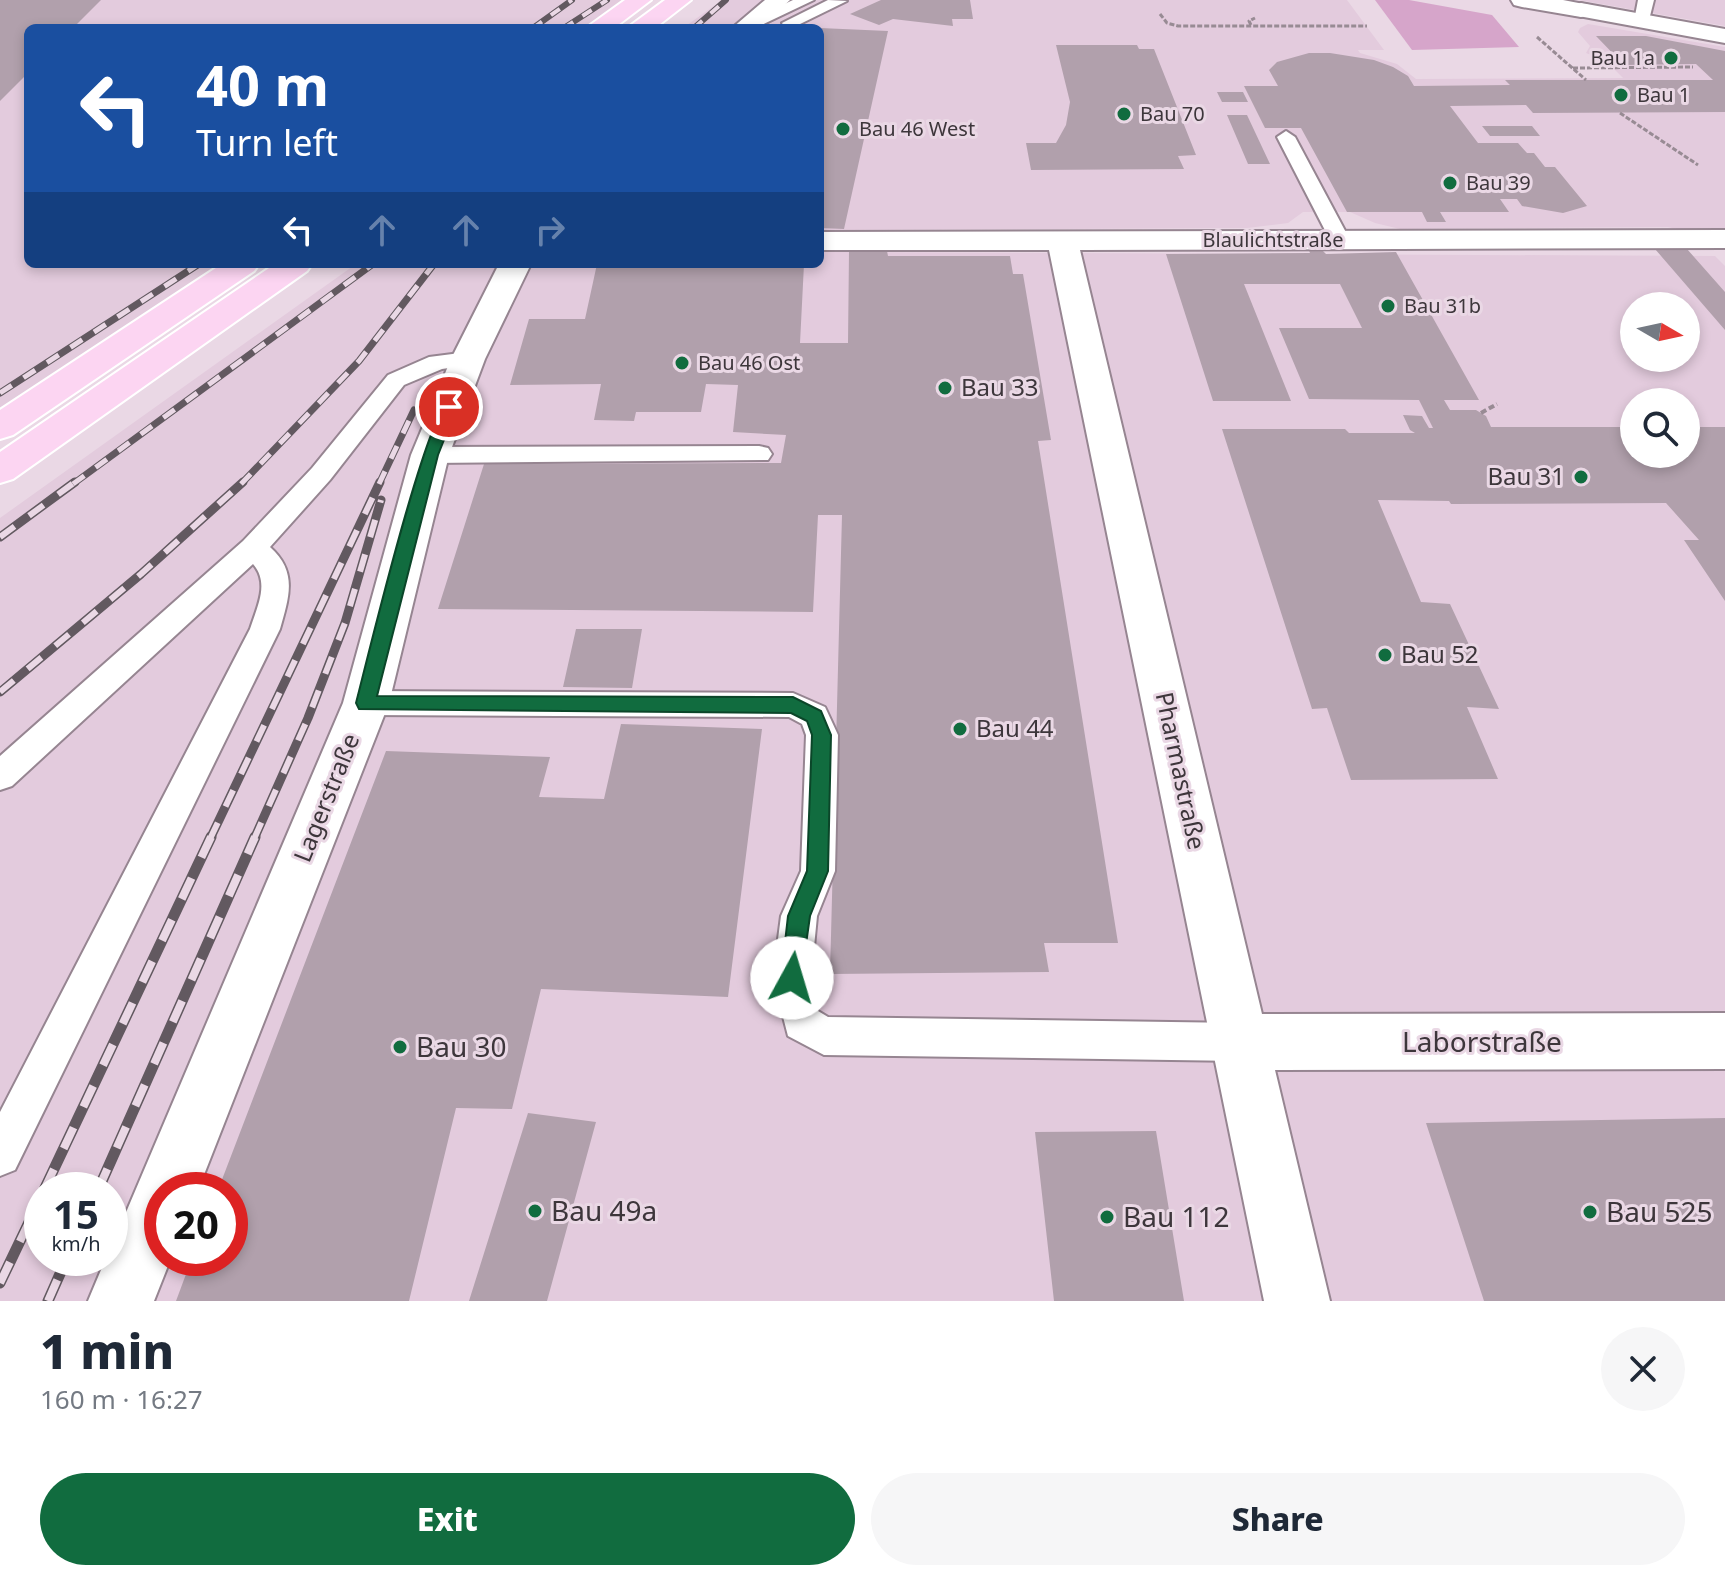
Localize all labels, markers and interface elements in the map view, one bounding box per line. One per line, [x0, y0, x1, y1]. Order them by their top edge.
place label: Bau 1a [1591, 44, 1655, 71]
text: 40 m [196, 46, 329, 122]
marker: Bau 1a [1662, 49, 1680, 67]
icon: left [64, 56, 168, 160]
place label: Bau 1 [1637, 81, 1690, 108]
marker: Bau 1 [1612, 86, 1630, 104]
place label: Bau 70 [1140, 100, 1205, 127]
marker: Bau 70 [1115, 105, 1133, 123]
place label: Bau 46 West [859, 115, 975, 142]
text: Turn left [196, 118, 338, 167]
marker: Bau 46 West [834, 120, 852, 138]
place label: Bau 39 [1466, 169, 1531, 196]
marker: Bau 39 [1441, 174, 1459, 192]
icon: left [276, 208, 320, 252]
icon: ahead [360, 208, 404, 252]
icon: ahead [444, 208, 488, 252]
icon: right [528, 208, 572, 252]
street label: Blaulichtstraße [1202, 226, 1344, 253]
place label: Bau 31b [1404, 292, 1481, 319]
north arrow [1620, 292, 1700, 372]
map controls [1620, 292, 1700, 468]
marker: Bau 31b [1379, 297, 1397, 315]
place label: Bau 46 Ost [698, 349, 800, 376]
marker: Bau 46 Ost [673, 354, 691, 372]
place label: Bau 33 [961, 370, 1039, 403]
pin [415, 373, 483, 441]
marker: Bau 33 [936, 379, 954, 397]
icon: arrive [427, 385, 471, 429]
button: search [1620, 388, 1700, 468]
place label: Bau 31 [1487, 459, 1565, 492]
marker: Bau 31 [1572, 468, 1590, 486]
place label: Bau 52 [1401, 637, 1479, 670]
marker: Bau 52 [1376, 646, 1394, 664]
street label: Pharmastraße [1149, 689, 1214, 853]
place label: Bau 44 [976, 711, 1054, 744]
marker: Bau 44 [951, 720, 969, 738]
street label: Lagerstraße [285, 728, 366, 867]
position arrow [750, 936, 834, 1020]
street label: Laborstraße [1402, 1022, 1562, 1060]
place label: Bau 30 [416, 1027, 507, 1065]
marker: Bau 30 [391, 1038, 409, 1056]
speed limit sign: 20 [144, 1172, 248, 1276]
text: 15 [53, 1186, 99, 1241]
place label: Bau 49a [551, 1191, 657, 1229]
place label: Bau 525 [1606, 1192, 1713, 1230]
place label: Bau 112 [1123, 1197, 1230, 1235]
marker: Bau 49a [526, 1202, 544, 1220]
marker: Bau 525 [1581, 1203, 1599, 1221]
marker: Bau 112 [1098, 1208, 1116, 1226]
text: km/h [51, 1230, 101, 1257]
text: 1 min [40, 1318, 174, 1383]
button: close [1601, 1327, 1685, 1411]
text: 160 m · 16:27 [40, 1381, 203, 1417]
button: Exit [40, 1473, 855, 1565]
button: Share [871, 1473, 1685, 1565]

